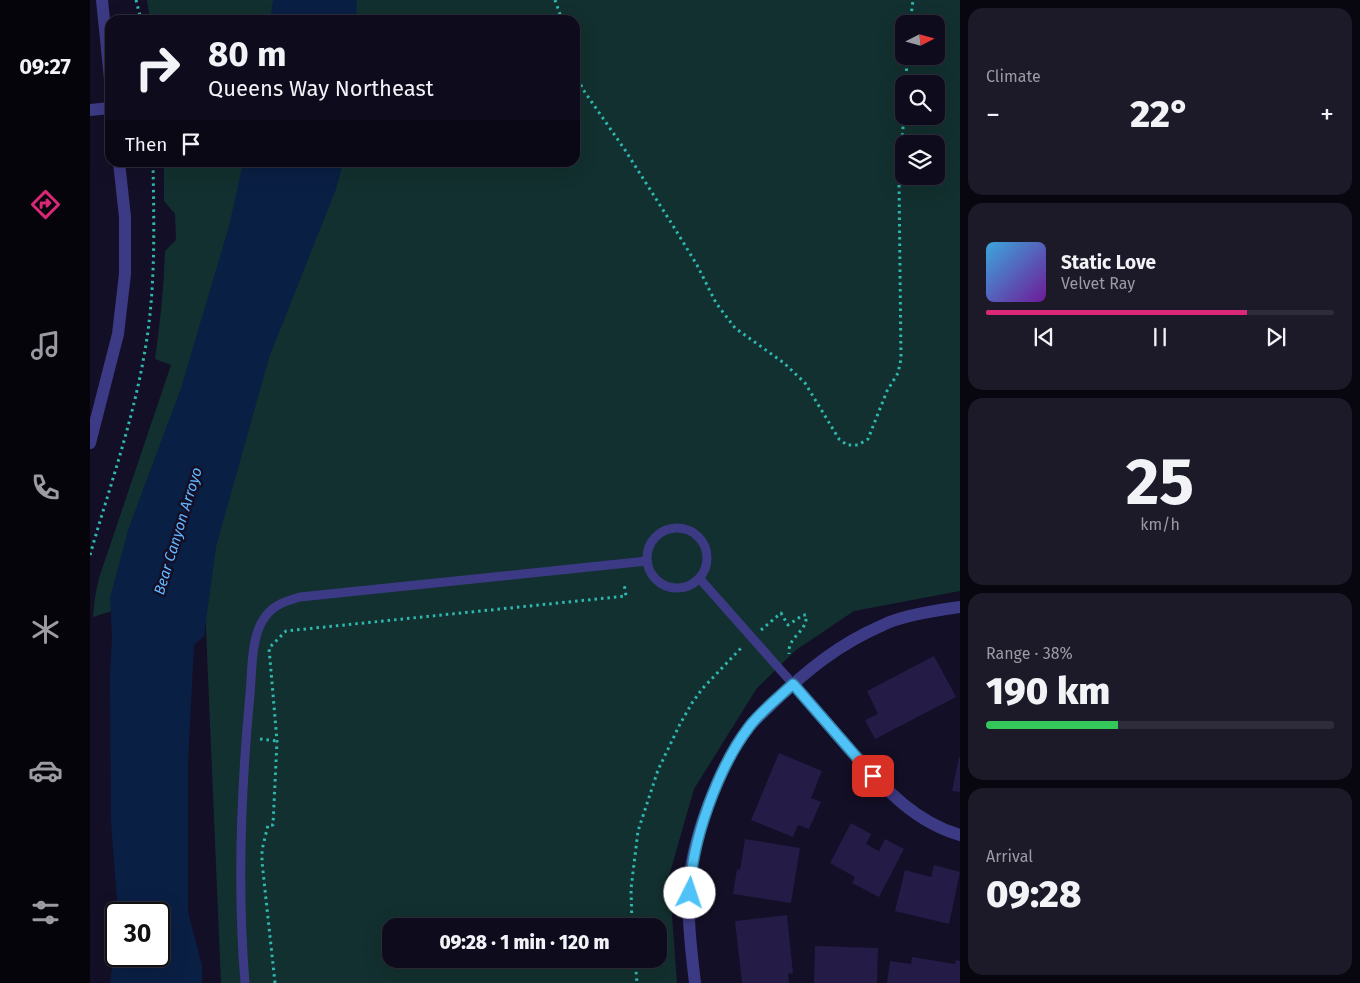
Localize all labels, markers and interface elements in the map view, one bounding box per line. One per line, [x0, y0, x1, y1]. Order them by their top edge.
north arrow [895, 15, 945, 65]
map controls [895, 15, 945, 185]
text: 80 m [208, 33, 287, 75]
icon: right [125, 35, 190, 100]
text: 09:27 [19, 53, 71, 80]
text: Climate [986, 67, 1041, 86]
text: Queens Way Northeast [208, 75, 434, 102]
button: search [895, 75, 945, 125]
text: 22° [1130, 91, 1190, 137]
text: − [986, 98, 1000, 131]
text: + [1320, 98, 1334, 131]
icon: arrive [177, 130, 205, 158]
text: Then [125, 133, 167, 156]
button: layers [895, 135, 945, 185]
icon: directions [28, 187, 63, 222]
text: Static Love [1061, 251, 1156, 274]
text: Velvet Ray [1061, 274, 1135, 293]
icon: previous [1030, 323, 1058, 351]
icon: pause [1146, 323, 1174, 351]
icon: next [1262, 323, 1290, 351]
icon: music [28, 328, 63, 363]
text: 25 [1126, 443, 1194, 521]
water label: Bear Canyon Arroyo [150, 465, 206, 597]
icon: phone [28, 470, 63, 505]
text: km/h [1140, 515, 1180, 534]
icon: climate [28, 612, 63, 647]
text: Range · 38% [986, 644, 1073, 663]
text: 190 km [986, 668, 1110, 714]
icon: car [28, 753, 63, 788]
pin [852, 755, 894, 797]
icon: arrive [859, 762, 887, 790]
text: Arrival [986, 847, 1033, 866]
position arrow [663, 866, 715, 918]
text: 09:28 [986, 871, 1081, 917]
icon: filters [28, 895, 63, 930]
speed limit sign: 30 [105, 902, 170, 967]
text: 09:28 · 1 min · 120 m [439, 931, 610, 954]

